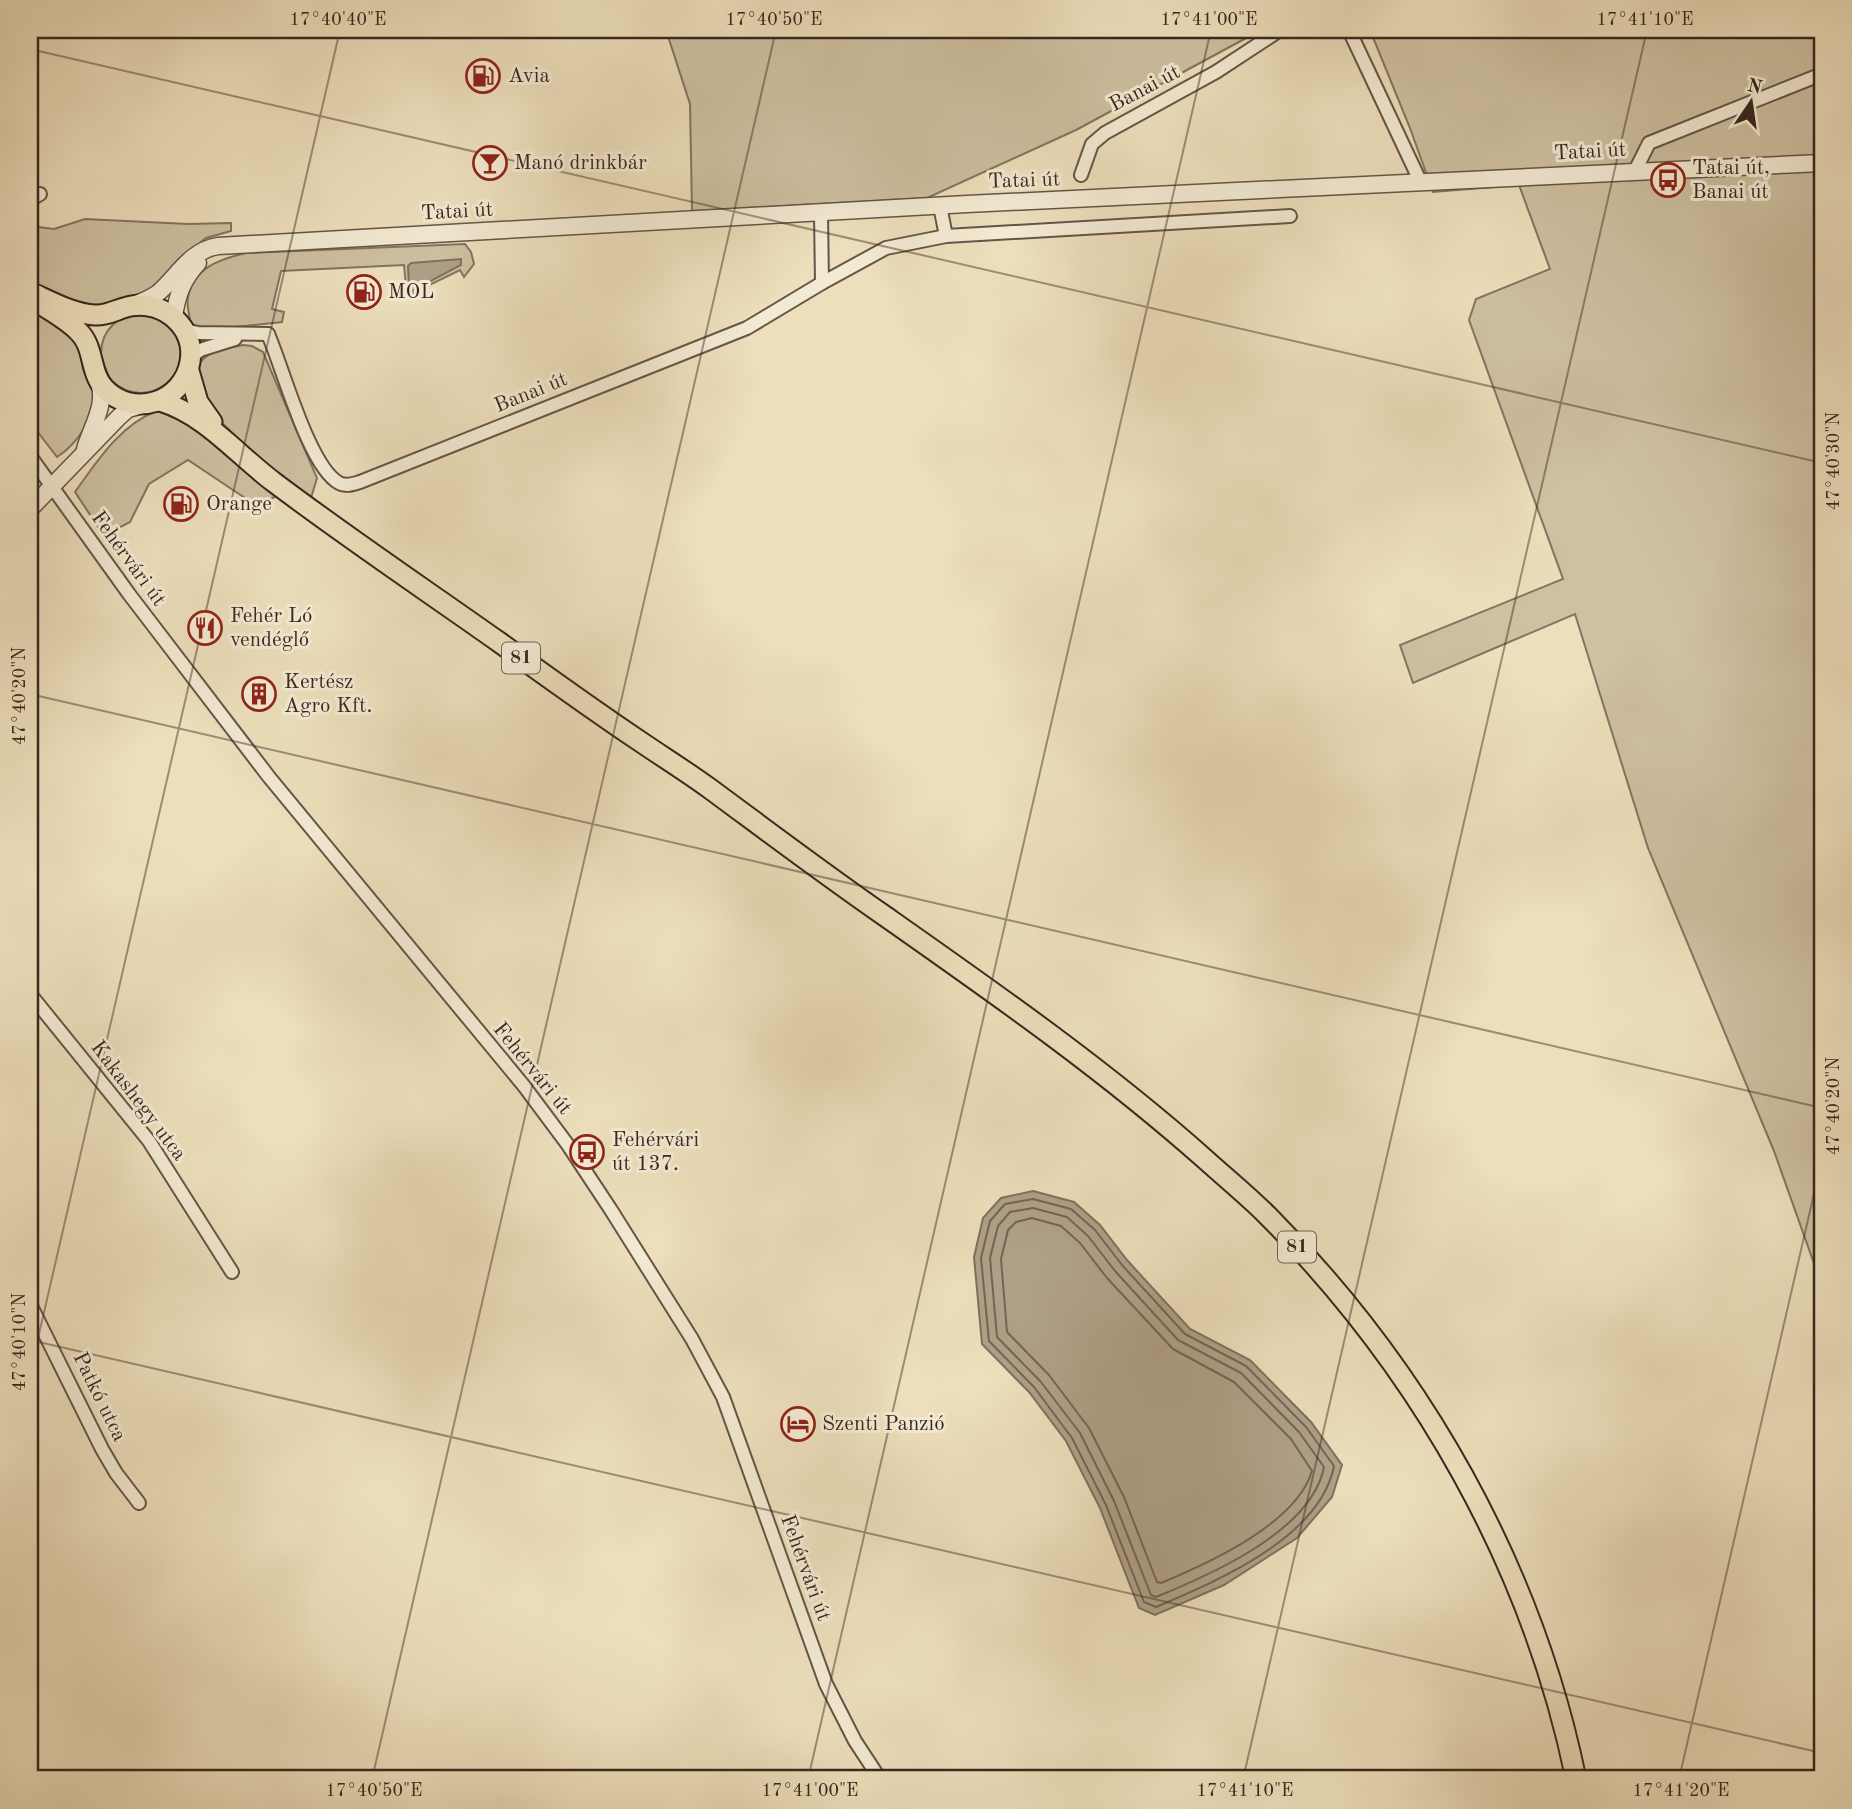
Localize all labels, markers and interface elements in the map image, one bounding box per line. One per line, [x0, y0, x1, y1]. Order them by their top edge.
text: 17°40'40"E [290, 11, 386, 29]
text: 17°40'50"E [726, 11, 822, 29]
text: 17°41'00"E [1161, 11, 1257, 29]
text: 17°41'10"E [1597, 11, 1693, 29]
fuel station icon: Avia [464, 57, 502, 95]
street label: Banai út [1106, 62, 1184, 116]
place label: Avia [508, 66, 550, 87]
north arrow [1716, 66, 1786, 136]
text: N [1745, 77, 1764, 99]
street label: Tatai út [1553, 140, 1627, 164]
bar icon: Manó drinkbár [471, 144, 509, 182]
place label: Manó drinkbár [514, 153, 647, 174]
place label: Tatai út, Banai út [1692, 158, 1770, 203]
bus stop icon: Tatai út, Banai út [1649, 161, 1687, 199]
street label: Tatai út [988, 169, 1060, 193]
street label: Tatai út [420, 200, 494, 224]
fuel station icon: MOL [345, 273, 383, 311]
place label: MOL [388, 282, 434, 303]
street label: Banai út [492, 369, 570, 417]
text: 47°40'30"N [1825, 412, 1843, 510]
fuel station icon: Orange [162, 485, 200, 523]
place label: Orange [206, 494, 272, 515]
street label: Fehérvári út [87, 508, 169, 610]
place label: Fehér Ló vendéglő [230, 606, 312, 651]
restaurant icon: Fehér Ló vendéglő [186, 609, 224, 647]
road number: 81 [502, 642, 540, 674]
text: 47°40'20"N [11, 647, 29, 745]
place label: Kertész Agro Kft. [284, 672, 372, 717]
building icon: Kertész Agro Kft. [240, 675, 278, 713]
street label: Fehérvári út [489, 1019, 575, 1119]
street label: Kakashegy utca [86, 1037, 190, 1165]
text: 47°40'20"N [1825, 1057, 1843, 1155]
place label: Fehérvári út 137. [612, 1130, 699, 1175]
bus stop icon: Fehérvári út 137. [568, 1133, 606, 1171]
road number: 81 [1278, 1232, 1316, 1262]
text: 47°40'10"N [11, 1293, 29, 1391]
street label: Patkó utca [68, 1349, 130, 1445]
hotel icon: Szenti Panzió [779, 1405, 817, 1443]
place label: Szenti Panzió [822, 1414, 945, 1435]
street label: Fehérvári út [776, 1512, 834, 1624]
text: 17°40'50"E [326, 1782, 422, 1800]
text: 17°41'00"E [762, 1782, 858, 1800]
text: 17°41'10"E [1197, 1782, 1293, 1800]
text: 17°41'20"E [1633, 1782, 1729, 1800]

